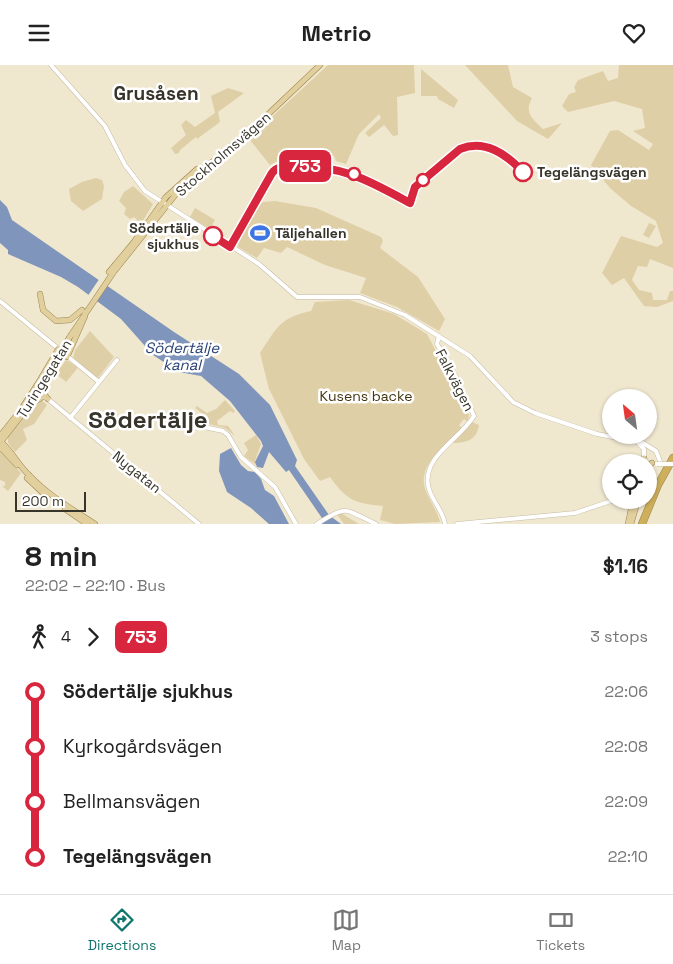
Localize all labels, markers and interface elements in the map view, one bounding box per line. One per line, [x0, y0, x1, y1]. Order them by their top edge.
icon: menu [25, 19, 53, 47]
text: Metrio [302, 19, 371, 47]
icon: heart [620, 19, 648, 47]
district label: Grusåsen [113, 81, 199, 106]
street label: Stockholmsvägen [172, 108, 274, 200]
line badge: 753 [276, 150, 334, 182]
text: 753 [289, 154, 321, 177]
marker: Tegelängsvägen [513, 162, 533, 182]
place label: Tegelängsvägen [537, 163, 647, 181]
unlabelled marker [347, 167, 361, 181]
unlabelled marker [416, 173, 430, 187]
place label: Södertälje sjukhus [129, 219, 199, 253]
sports icon: Täljehallen [249, 222, 271, 244]
place label: Täljehallen [275, 224, 347, 242]
marker: Södertälje sjukhus [203, 226, 223, 246]
street label: Turingegatan [13, 336, 75, 422]
water label: Södertälje kanal [145, 338, 220, 374]
street label: Falkvägen [432, 346, 478, 414]
park label: Kusens backe [320, 387, 412, 405]
north arrow [602, 389, 658, 444]
map controls [602, 389, 657, 509]
district label: Södertälje [88, 404, 208, 435]
street label: Nygatan [109, 447, 165, 497]
button: locate [602, 454, 657, 509]
scale bar [15, 489, 86, 512]
text: 200 m [22, 492, 64, 510]
text: 8 min [25, 538, 98, 574]
text: $1.16 [603, 554, 648, 579]
text: 22:02 – 22:10 · Bus [25, 575, 166, 596]
icon: walk [25, 623, 53, 651]
icon: forward [79, 623, 107, 651]
text: 753 [125, 625, 157, 648]
text: 4 [61, 626, 71, 647]
text: 3 stops [590, 626, 648, 647]
text: Södertälje sjukhus [63, 679, 233, 704]
text: 22:06 [605, 681, 648, 702]
text: Kyrkogårdsvägen [63, 734, 222, 759]
text: 22:08 [604, 736, 648, 757]
text: Bellmansvägen [63, 789, 200, 814]
text: 22:09 [605, 791, 648, 812]
text: Tegelängsvägen [63, 844, 212, 869]
text: 22:10 [608, 846, 648, 867]
tab: Directions [88, 906, 156, 954]
tab: Map [332, 906, 361, 954]
tab: Tickets [536, 906, 585, 954]

